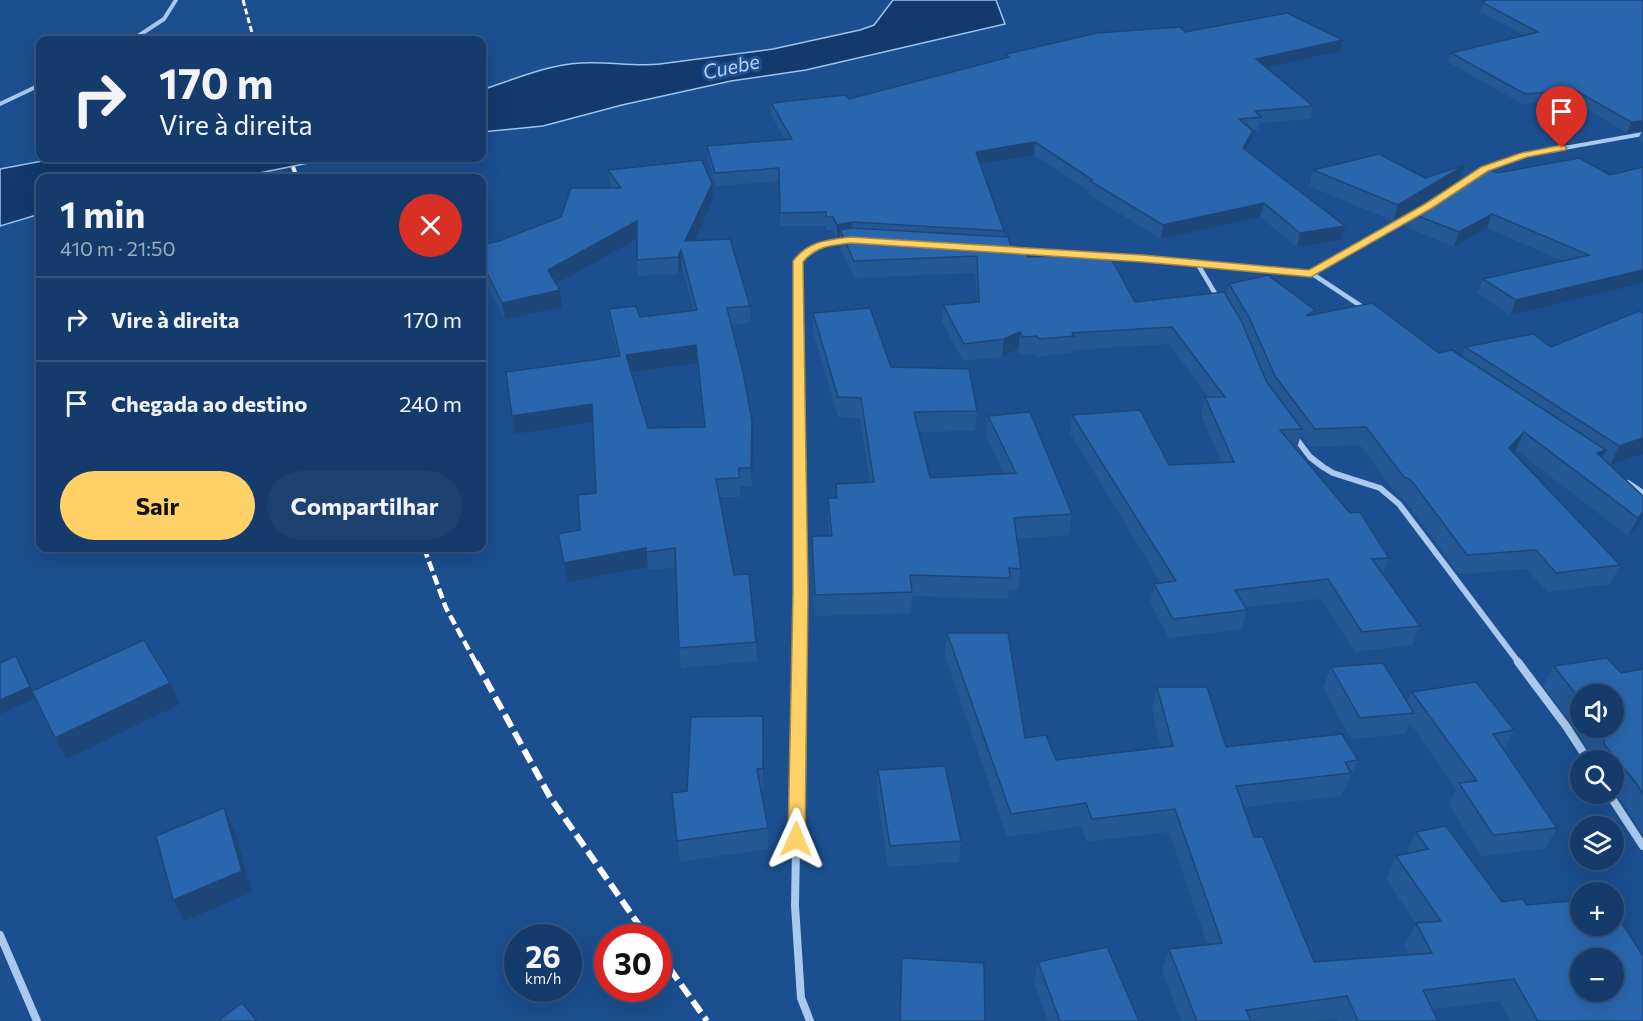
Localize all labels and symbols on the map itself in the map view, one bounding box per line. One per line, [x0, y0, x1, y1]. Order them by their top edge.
water label: Cuebe [700, 48, 762, 84]
pin [1536, 86, 1587, 148]
position arrow [764, 807, 828, 871]
speed limit sign: 30 [594, 924, 672, 1002]

